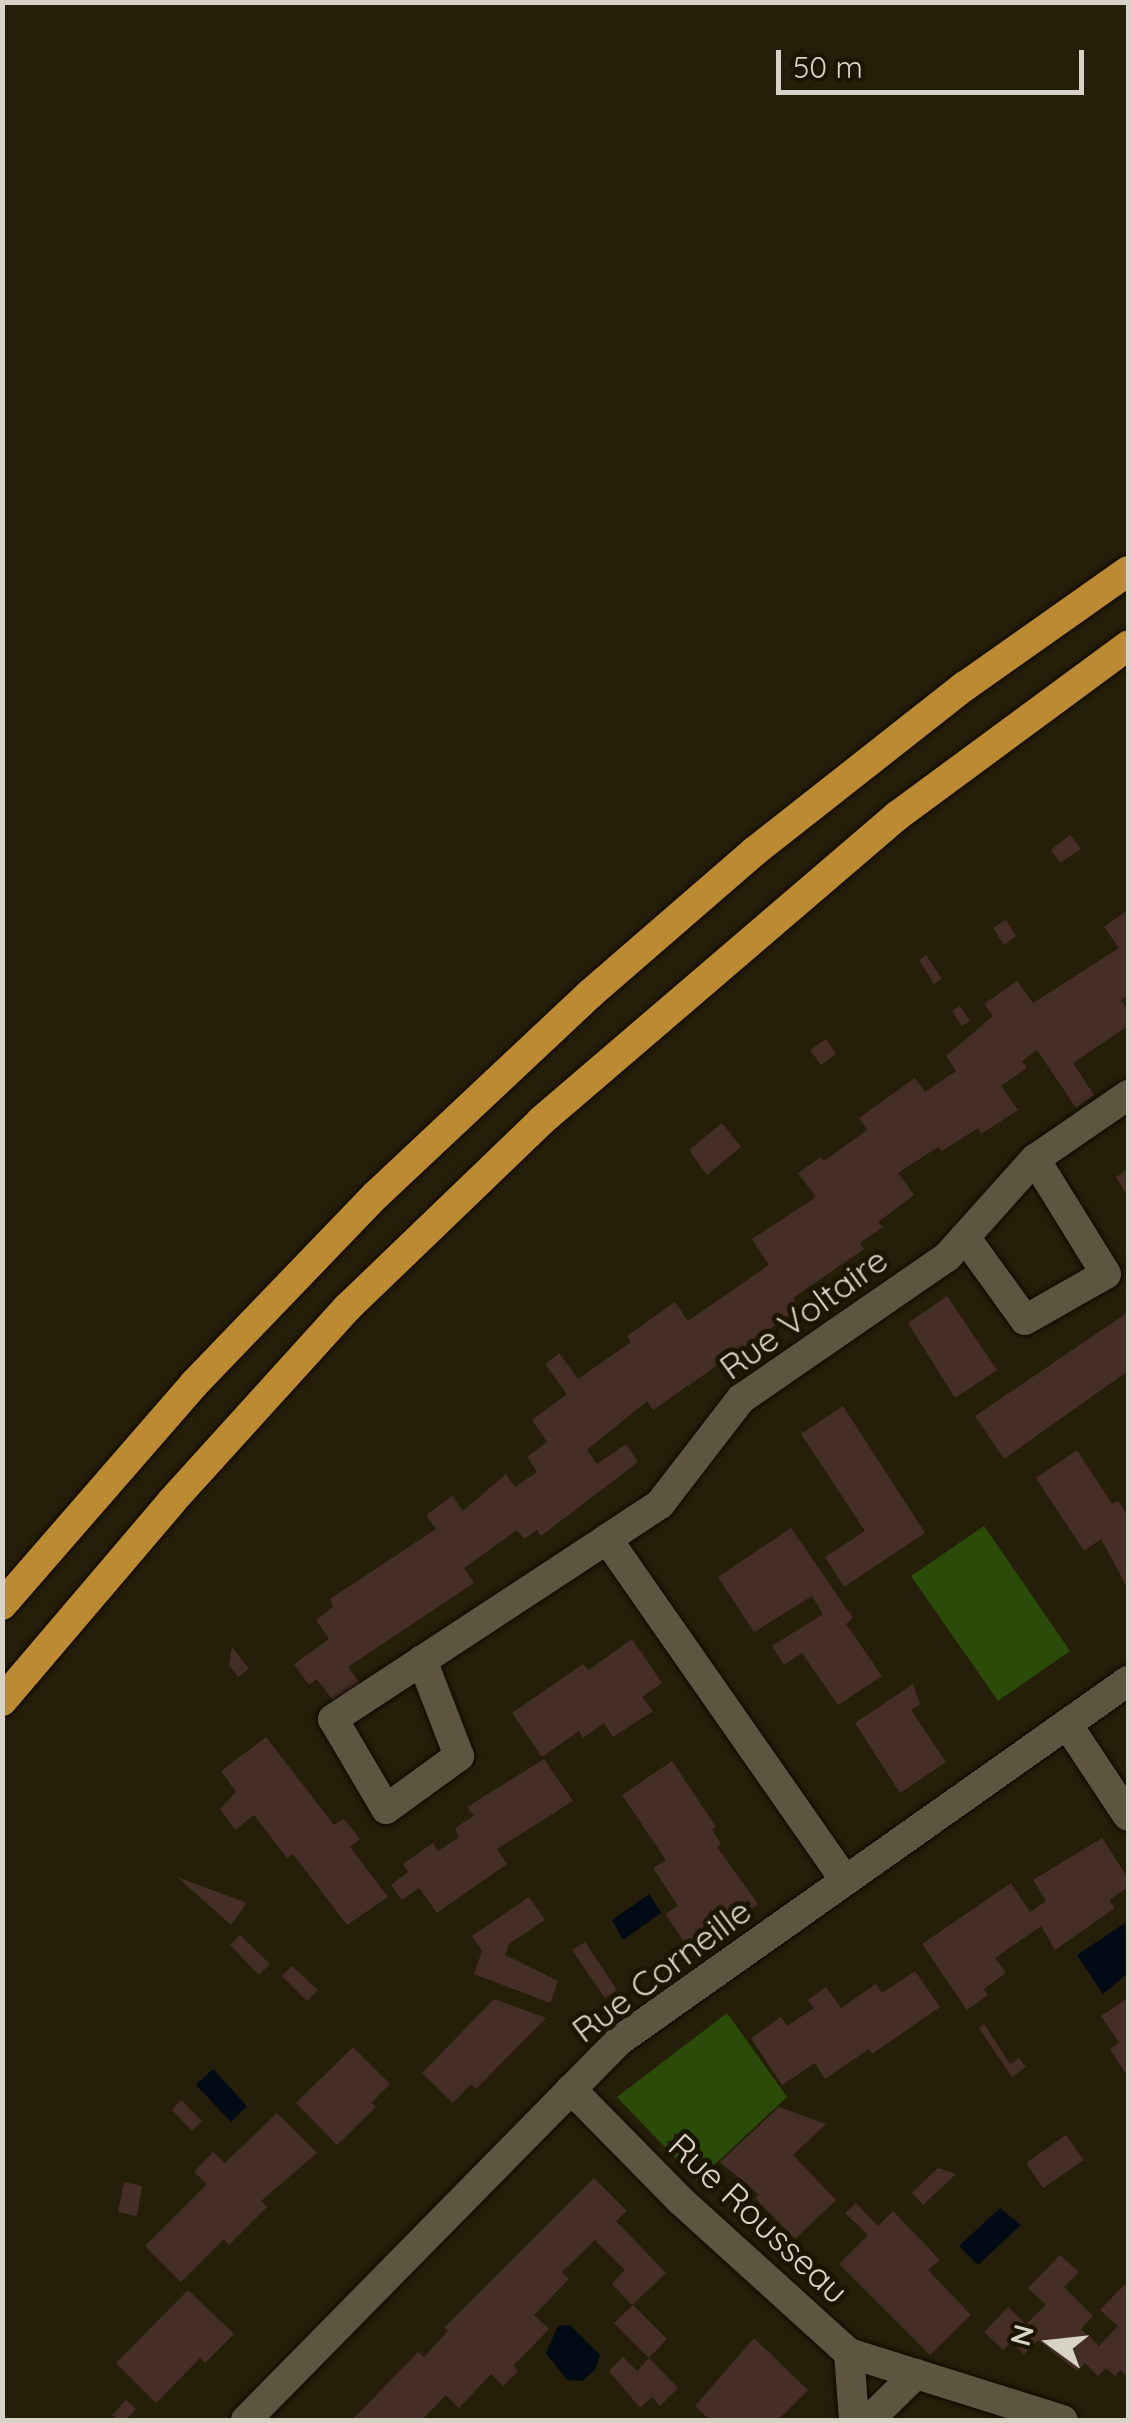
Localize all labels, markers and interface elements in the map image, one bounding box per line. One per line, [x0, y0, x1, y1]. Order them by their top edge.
scale bar [781, 30, 1088, 92]
text: 50 m [793, 48, 863, 86]
street label: Rue Voltaire [711, 1238, 895, 1388]
street label: Rue Corneille [563, 1889, 759, 2051]
street label: Rue Rousseau [661, 2124, 857, 2312]
north arrow [1001, 2293, 1101, 2393]
text: N [1002, 2321, 1041, 2350]

